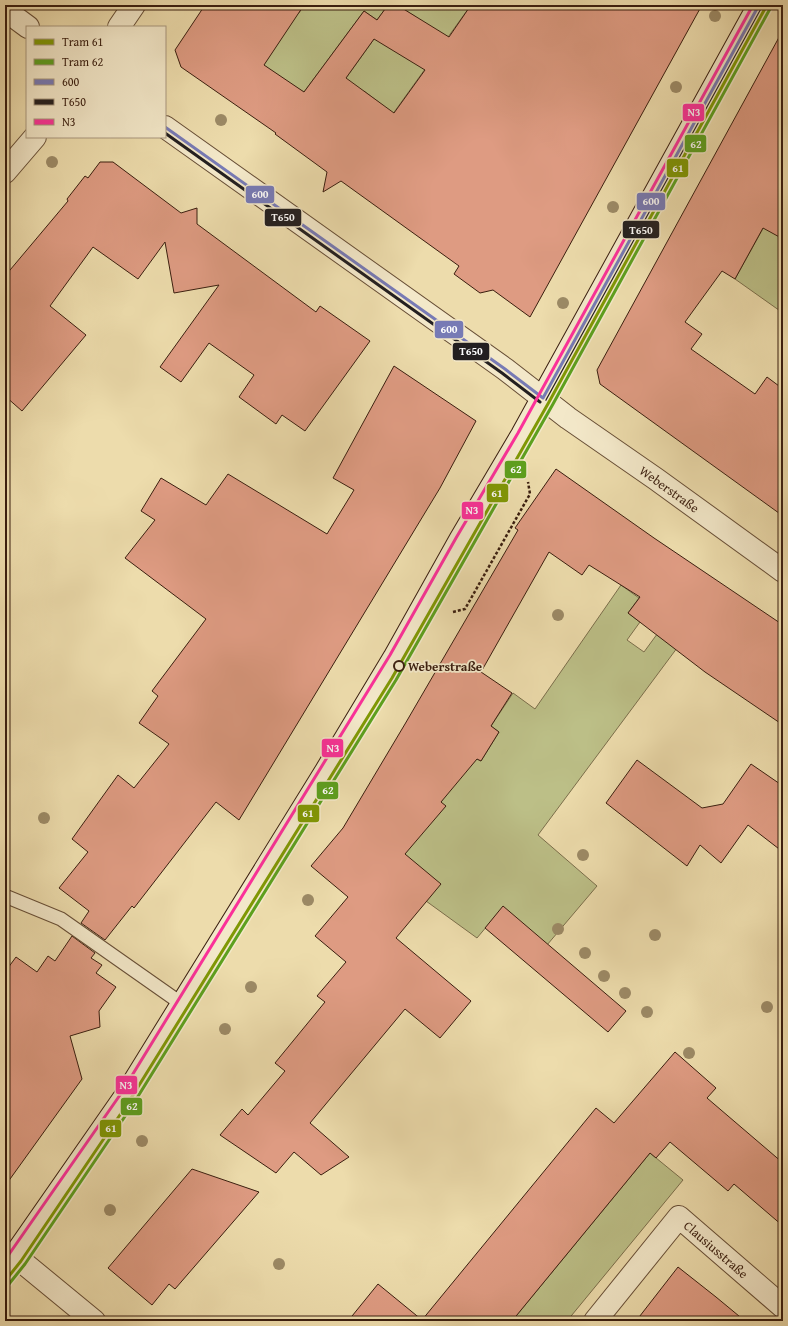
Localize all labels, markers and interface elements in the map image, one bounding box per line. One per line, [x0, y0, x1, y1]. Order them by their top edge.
legend [26, 26, 166, 138]
text: Tram 61 [62, 33, 103, 50]
text: Tram 62 [62, 53, 103, 70]
text: 600 [62, 73, 80, 90]
text: T650 [62, 93, 86, 110]
line badge: N3 [682, 103, 705, 122]
text: N3 [687, 104, 701, 120]
text: N3 [62, 113, 76, 130]
line badge: 62 [684, 134, 707, 153]
text: 62 [690, 136, 702, 152]
line badge: 61 [666, 158, 689, 178]
text: 61 [672, 160, 684, 176]
line badge: 600 [245, 185, 275, 204]
text: 600 [251, 186, 269, 202]
line badge: 600 [636, 192, 666, 211]
text: 600 [642, 193, 660, 209]
line badge: T650 [264, 208, 302, 227]
text: T650 [271, 209, 295, 225]
line badge: T650 [622, 220, 660, 239]
text: T650 [629, 222, 653, 238]
line badge: 600 [434, 320, 464, 339]
text: 600 [440, 321, 458, 337]
line badge: T650 [452, 342, 490, 361]
text: T650 [459, 343, 483, 359]
line badge: 62 [504, 460, 527, 479]
text: 62 [510, 461, 522, 477]
street label: Weberstraße [636, 461, 703, 517]
line badge: 61 [486, 483, 509, 503]
text: 61 [491, 485, 503, 501]
line badge: N3 [461, 501, 484, 520]
text: N3 [465, 502, 479, 518]
place label: Weberstraße [408, 657, 482, 676]
marker: Weberstraße [393, 660, 405, 672]
line badge: N3 [321, 738, 344, 758]
text: N3 [326, 740, 340, 756]
line badge: 62 [316, 781, 339, 800]
text: 62 [322, 782, 334, 798]
line badge: 61 [297, 804, 320, 823]
text: 61 [302, 805, 314, 821]
line badge: N3 [115, 1075, 138, 1095]
text: N3 [119, 1077, 133, 1093]
line badge: 62 [120, 1097, 143, 1116]
text: 62 [126, 1098, 138, 1114]
line badge: 61 [99, 1119, 122, 1138]
text: 61 [105, 1120, 117, 1136]
street label: Clausiusstraße [680, 1216, 753, 1283]

